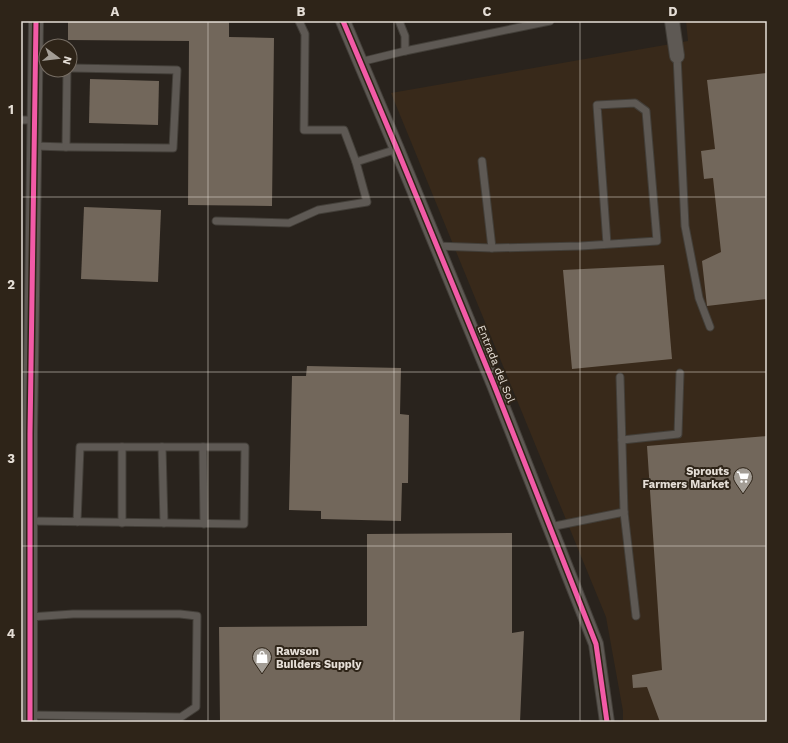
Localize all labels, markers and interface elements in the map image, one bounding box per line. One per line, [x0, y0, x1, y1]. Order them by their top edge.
text: A [111, 4, 120, 19]
text: B [297, 4, 306, 19]
text: C [483, 4, 492, 19]
text: D [668, 4, 678, 19]
north arrow [38, 38, 78, 78]
text: N [60, 55, 75, 66]
text: 1 [8, 102, 14, 117]
text: 2 [7, 277, 15, 292]
street label: Entrada del Sol [475, 323, 518, 405]
text: 3 [7, 451, 15, 466]
place label: Sprouts Farmers Market [643, 465, 729, 491]
supermarket icon: Sprouts Farmers Market [732, 466, 754, 494]
text: 4 [7, 626, 16, 641]
place label: Rawson Builders Supply [276, 645, 362, 671]
shop icon: Rawson Builders Supply [251, 646, 273, 674]

